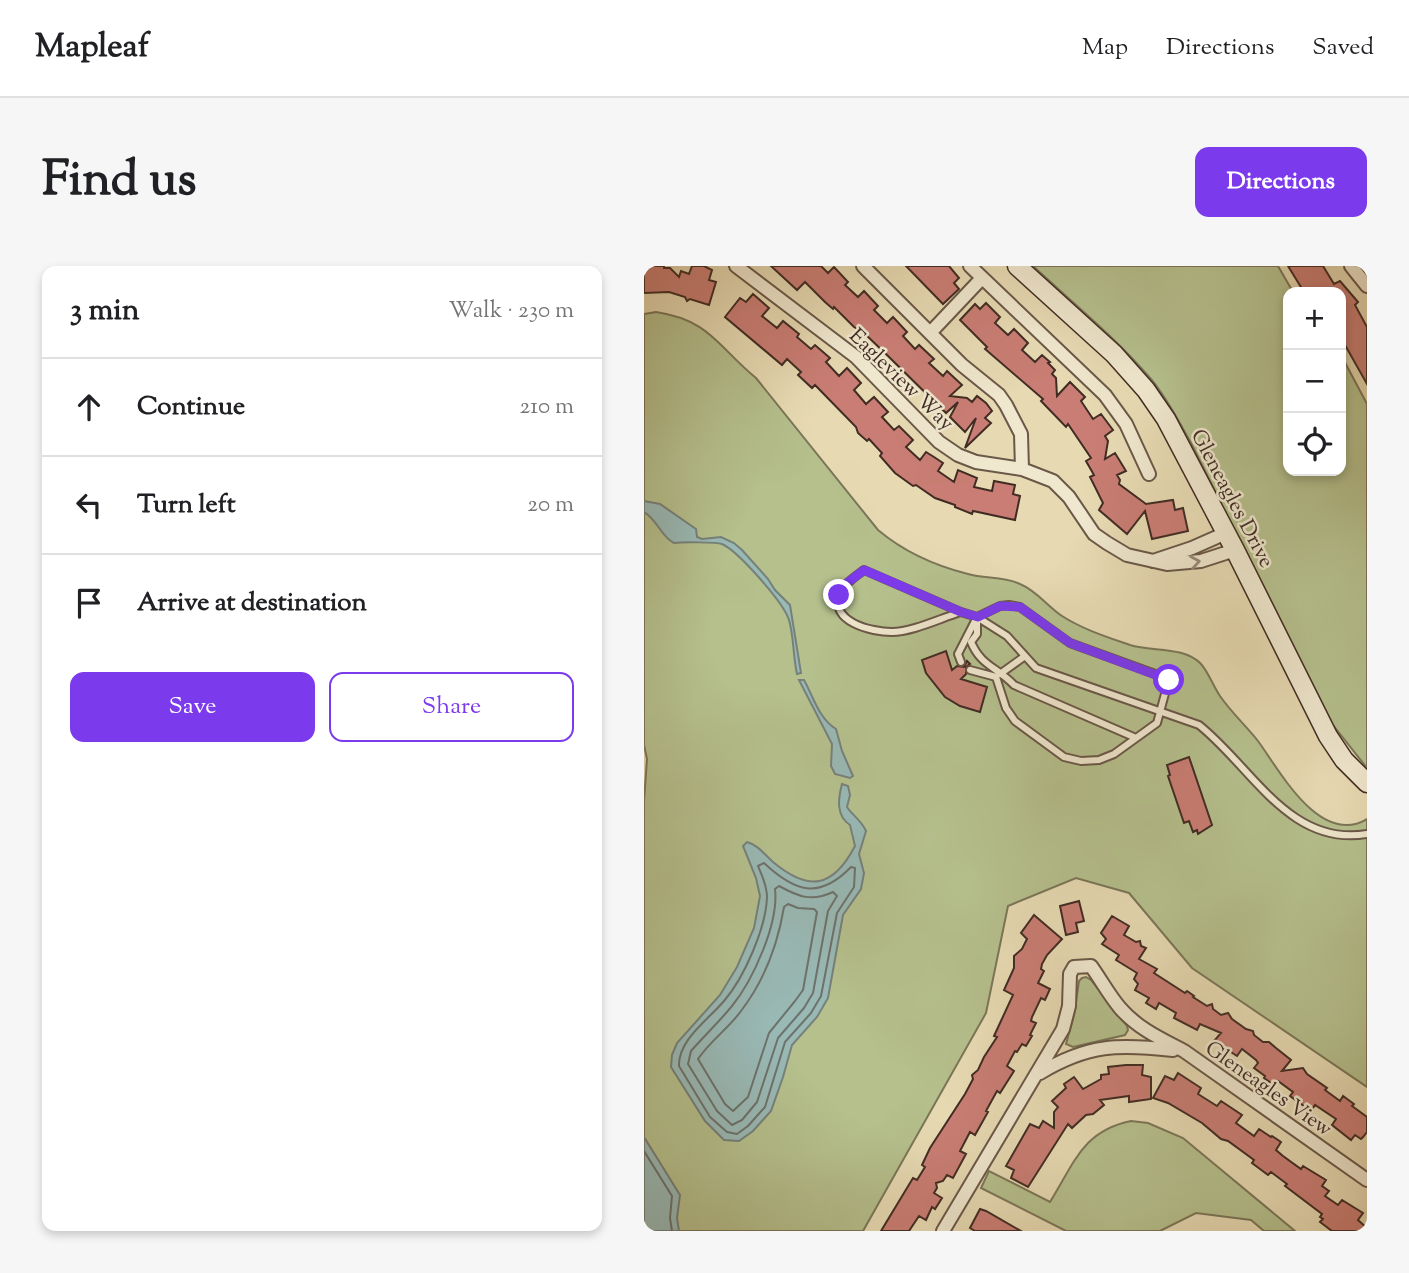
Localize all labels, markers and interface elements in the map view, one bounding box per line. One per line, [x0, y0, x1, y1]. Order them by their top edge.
text: Mapleaf [35, 24, 149, 72]
text: Map [1082, 31, 1128, 65]
text: Directions [1166, 31, 1274, 65]
text: Saved [1312, 31, 1374, 65]
text: Find us [42, 147, 196, 217]
button: Directions [1195, 147, 1367, 217]
map controls [1283, 287, 1346, 476]
button: + [1283, 287, 1346, 350]
text: 3 min [70, 290, 140, 333]
text: Walk · 230 m [448, 295, 574, 328]
street label: Eagleview Way [841, 322, 960, 439]
button: − [1283, 350, 1346, 413]
icon: ahead [70, 388, 108, 426]
text: Continue [137, 389, 245, 426]
text: 210 m [520, 391, 574, 424]
button: locate [1283, 413, 1346, 476]
street label: Gleneagles Drive [1182, 424, 1280, 573]
icon: left [70, 486, 108, 524]
text: Turn left [137, 487, 236, 524]
text: 20 m [527, 489, 574, 522]
one-way arrow [1189, 555, 1200, 570]
route end [823, 579, 854, 610]
icon: arrive [70, 584, 108, 622]
text: Arrive at destination [137, 585, 367, 622]
route start [1153, 664, 1184, 695]
button: Save [70, 672, 315, 742]
button: Share [329, 672, 574, 742]
street label: Gleneagles View [1198, 1035, 1338, 1145]

